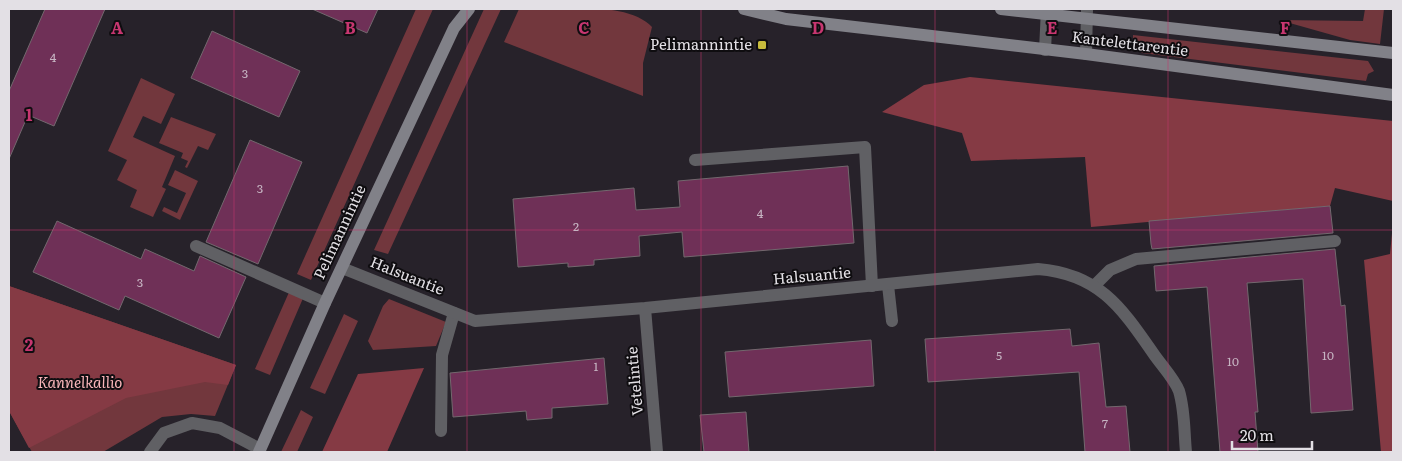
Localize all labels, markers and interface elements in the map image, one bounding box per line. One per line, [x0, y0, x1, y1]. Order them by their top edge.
text: A [111, 15, 123, 39]
text: B [344, 15, 356, 39]
text: C [578, 15, 590, 39]
text: D [812, 15, 824, 39]
text: E [1047, 15, 1058, 39]
text: F [1280, 15, 1290, 39]
street label: Kantelettarentie [1071, 24, 1190, 61]
place label: Pelimannintie [650, 32, 752, 55]
marker: Pelimannintie [756, 39, 768, 51]
house number: 4 [50, 48, 57, 66]
house number: 3 [242, 64, 248, 82]
text: 1 [26, 102, 33, 126]
house number: 3 [257, 179, 263, 197]
street label: Pelimannintie [307, 180, 371, 283]
house number: 4 [757, 204, 764, 222]
house number: 2 [573, 217, 579, 235]
street label: Halsuantie [367, 249, 448, 300]
street label: Halsuantie [772, 260, 852, 289]
house number: 3 [137, 273, 143, 291]
text: 2 [25, 332, 34, 356]
street label: Vetelintie [619, 346, 648, 417]
house number: 5 [996, 346, 1002, 364]
house number: 10 [1322, 346, 1334, 364]
house number: 10 [1227, 352, 1239, 370]
house number: 1 [594, 357, 599, 375]
park label: Kannelkallio [38, 370, 122, 393]
house number: 7 [1102, 414, 1108, 432]
scale bar [1232, 418, 1312, 450]
text: 20 m [1240, 423, 1274, 446]

